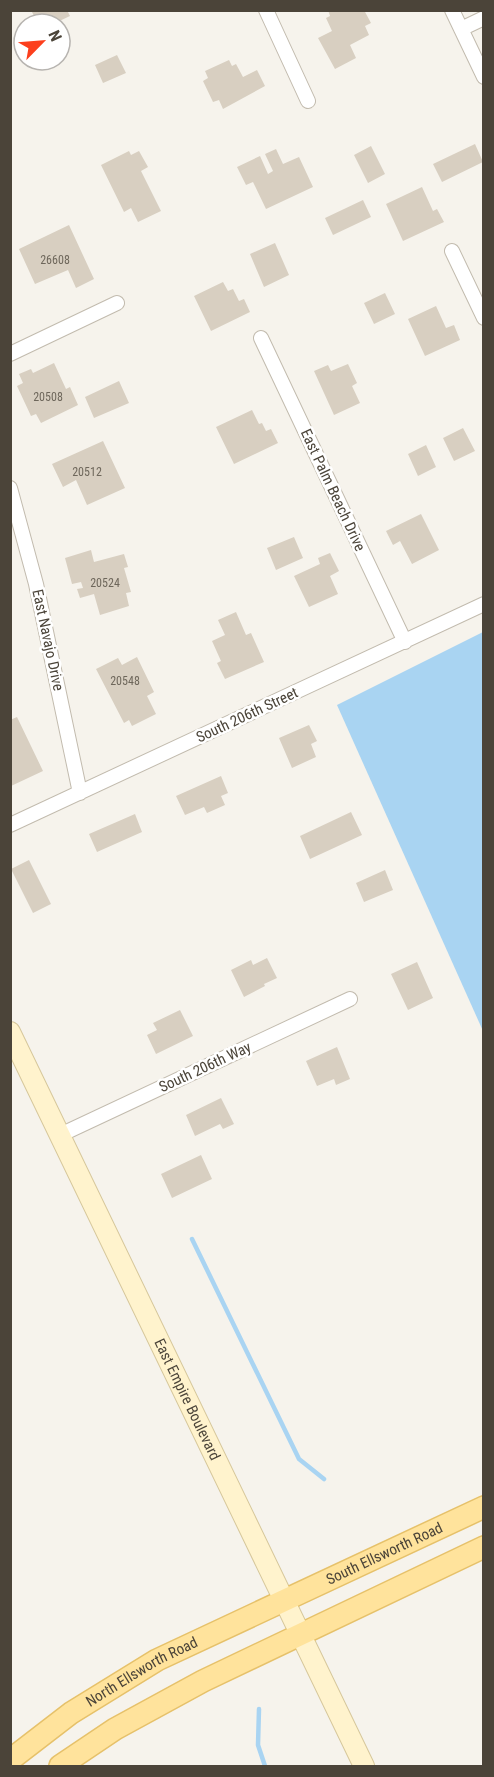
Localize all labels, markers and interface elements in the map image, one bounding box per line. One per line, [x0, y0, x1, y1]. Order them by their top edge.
north arrow [12, 12, 72, 72]
text: N [44, 27, 66, 44]
house number: 26608 [40, 253, 70, 267]
house number: 20508 [33, 390, 63, 404]
street label: East Palm Beach Drive [297, 426, 369, 554]
house number: 20512 [72, 465, 102, 479]
house number: 20524 [90, 576, 120, 590]
street label: East Navajo Drive [28, 588, 68, 692]
house number: 20548 [110, 674, 140, 688]
street label: South 206th Street [193, 684, 301, 746]
street label: South 206th Way [156, 1038, 254, 1096]
street label: East Empire Boulevard [150, 1336, 224, 1463]
street label: South Ellsworth Road [323, 1519, 445, 1589]
street label: North Ellsworth Road [83, 1633, 200, 1711]

